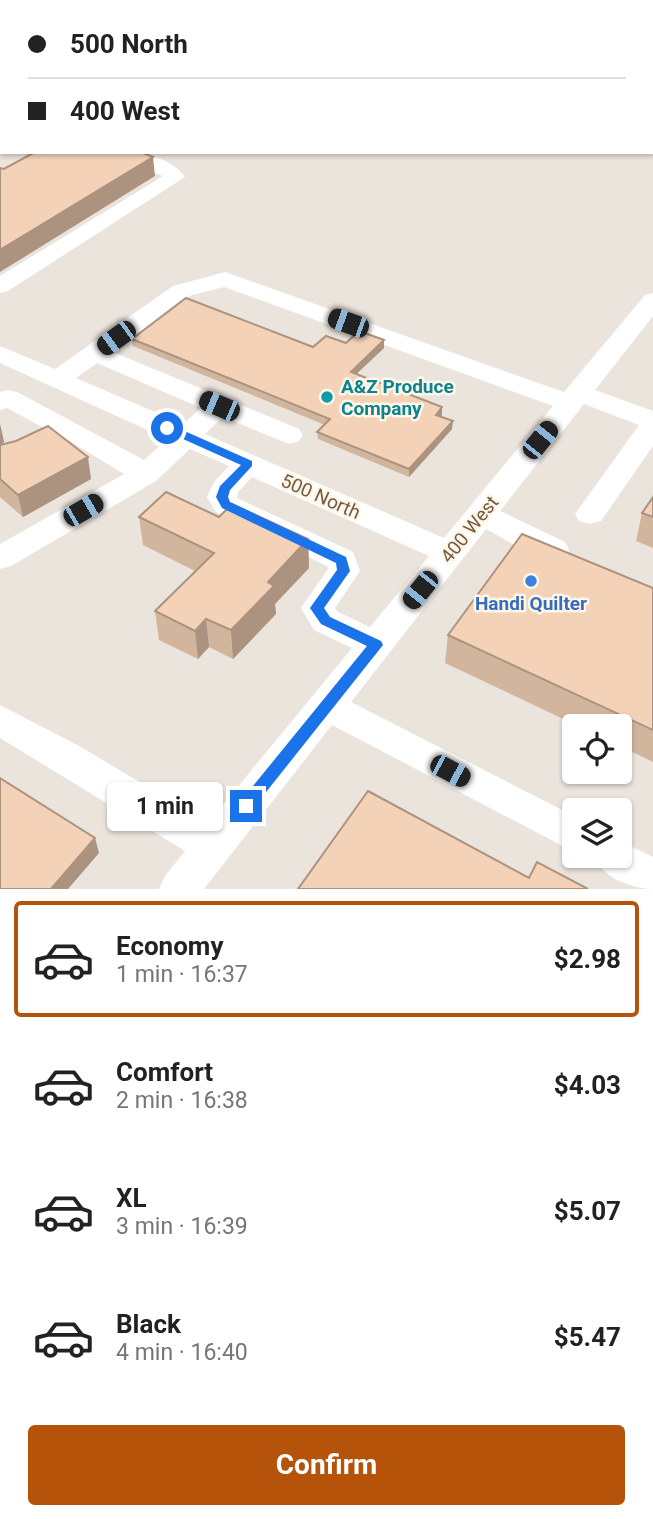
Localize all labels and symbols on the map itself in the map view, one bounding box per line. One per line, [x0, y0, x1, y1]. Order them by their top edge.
car [325, 306, 372, 340]
car [93, 317, 140, 359]
place label: A&Z Produce Company [341, 375, 454, 420]
car [196, 388, 243, 424]
marker: A&Z Produce Company [319, 389, 335, 405]
route start [151, 412, 183, 444]
car [519, 417, 562, 463]
street label: 500 North [277, 469, 364, 524]
car [60, 490, 107, 530]
street label: 400 West [435, 491, 503, 567]
car [399, 567, 442, 613]
marker: Handi Quilter [523, 573, 539, 589]
place label: Handi Quilter [475, 592, 587, 615]
car [427, 752, 474, 790]
callout: 1 min [106, 782, 222, 830]
route end [230, 790, 262, 822]

